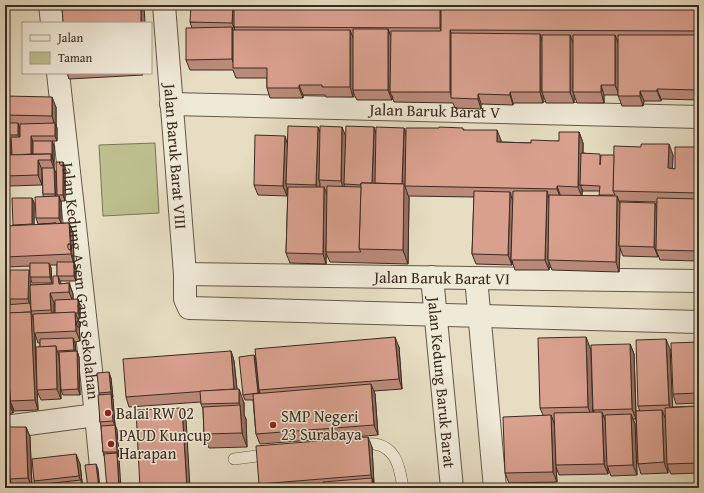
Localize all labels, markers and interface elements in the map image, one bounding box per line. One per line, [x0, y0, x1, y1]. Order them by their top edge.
legend [22, 22, 152, 74]
text: Jalan [56, 29, 83, 46]
text: Taman [58, 49, 92, 66]
street label: Jalan Baruk Barat VIII [158, 81, 193, 230]
street label: Jalan Baruk Barat V [367, 97, 501, 124]
street label: Jalan Kedung Asem Gang Sekolahan [56, 159, 106, 401]
street label: Jalan Baruk Barat VI [372, 265, 510, 290]
street label: Jalan Kedung Baruk Barat [422, 294, 462, 469]
place label: Balai RW 02 [116, 401, 194, 425]
place label: SMP Negeri 23 Surabaya [281, 404, 362, 446]
marker: Balai RW 02 [103, 408, 113, 418]
marker: SMP Negeri 23 Surabaya [268, 420, 278, 430]
place label: PAUD Kuncup Harapan [119, 423, 211, 465]
marker: PAUD Kuncup Harapan [106, 439, 116, 449]

